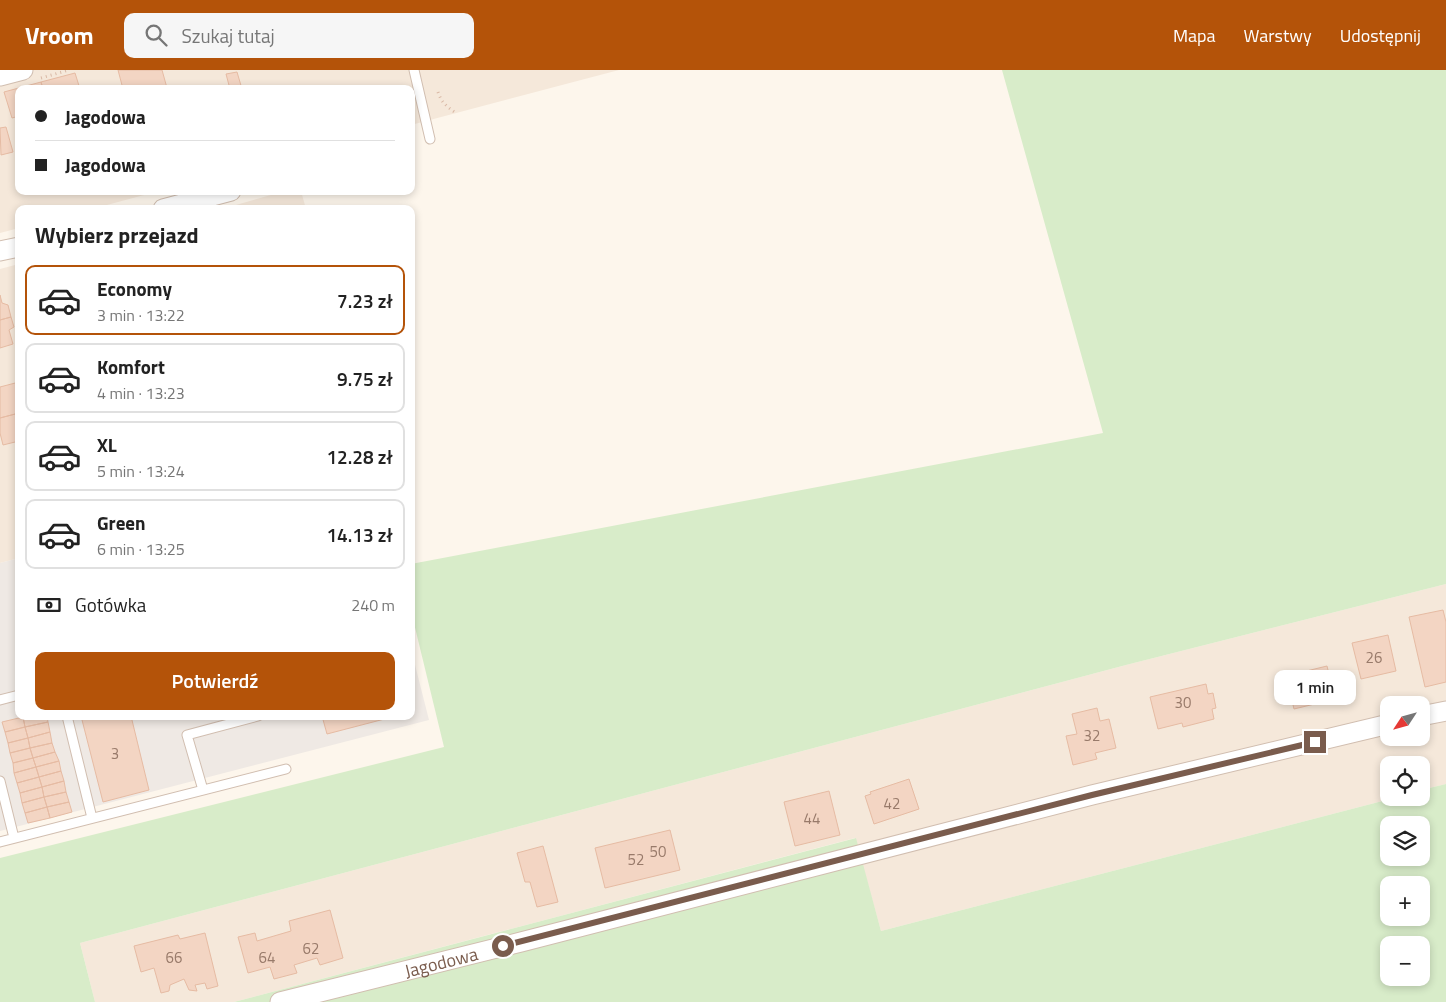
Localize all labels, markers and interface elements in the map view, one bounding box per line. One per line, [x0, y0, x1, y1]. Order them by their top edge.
search box [124, 13, 474, 58]
text: Vroom [25, 17, 94, 53]
icon: search [142, 21, 170, 49]
text: Szukaj tutaj [182, 21, 275, 50]
text: Mapa [1173, 22, 1216, 49]
text: Warstwy [1244, 22, 1312, 49]
text: Udostępnij [1340, 22, 1421, 49]
text: Jagodowa [65, 102, 146, 131]
text: Jagodowa [65, 150, 146, 179]
text: Wybierz przejazd [35, 218, 199, 252]
text: Economy [97, 274, 172, 303]
icon: car [37, 278, 82, 323]
text: 7.23 zł [337, 286, 393, 315]
text: 3 min · 13:22 [97, 303, 185, 327]
text: Komfort [97, 352, 165, 381]
icon: car [37, 356, 82, 401]
text: 9.75 zł [337, 364, 393, 393]
text: 4 min · 13:23 [97, 381, 185, 405]
text: XL [97, 430, 117, 459]
icon: car [37, 434, 82, 479]
text: 12.28 zł [326, 442, 393, 471]
text: 5 min · 13:24 [97, 459, 185, 483]
text: Green [97, 508, 146, 537]
icon: car [37, 512, 82, 557]
text: 14.13 zł [326, 520, 393, 549]
text: 6 min · 13:25 [97, 537, 185, 561]
text: Gotówka [75, 590, 146, 619]
icon: cash [35, 591, 63, 619]
text: 240 m [351, 593, 395, 617]
house number: 26 [1366, 646, 1382, 669]
button: Potwierdź [35, 652, 395, 710]
callout: 1 min [1274, 670, 1356, 704]
text: 1 min [1296, 675, 1334, 699]
house number: 30 [1175, 691, 1191, 714]
north arrow [1380, 696, 1430, 746]
map controls [1380, 696, 1430, 986]
house number: 32 [1084, 724, 1100, 747]
route end [1304, 731, 1326, 753]
house number: 3 [111, 742, 119, 765]
button: locate [1380, 756, 1430, 806]
house number: 42 [884, 792, 900, 815]
house number: 44 [804, 807, 820, 830]
button: layers [1380, 816, 1430, 866]
house number: 50 [650, 840, 666, 863]
house number: 52 [628, 848, 644, 871]
button: + [1380, 876, 1430, 926]
route start [492, 935, 514, 957]
button: − [1380, 936, 1430, 986]
house number: 62 [303, 937, 319, 960]
street label: Jagodowa [402, 940, 481, 984]
house number: 66 [166, 946, 182, 969]
house number: 64 [259, 946, 275, 969]

